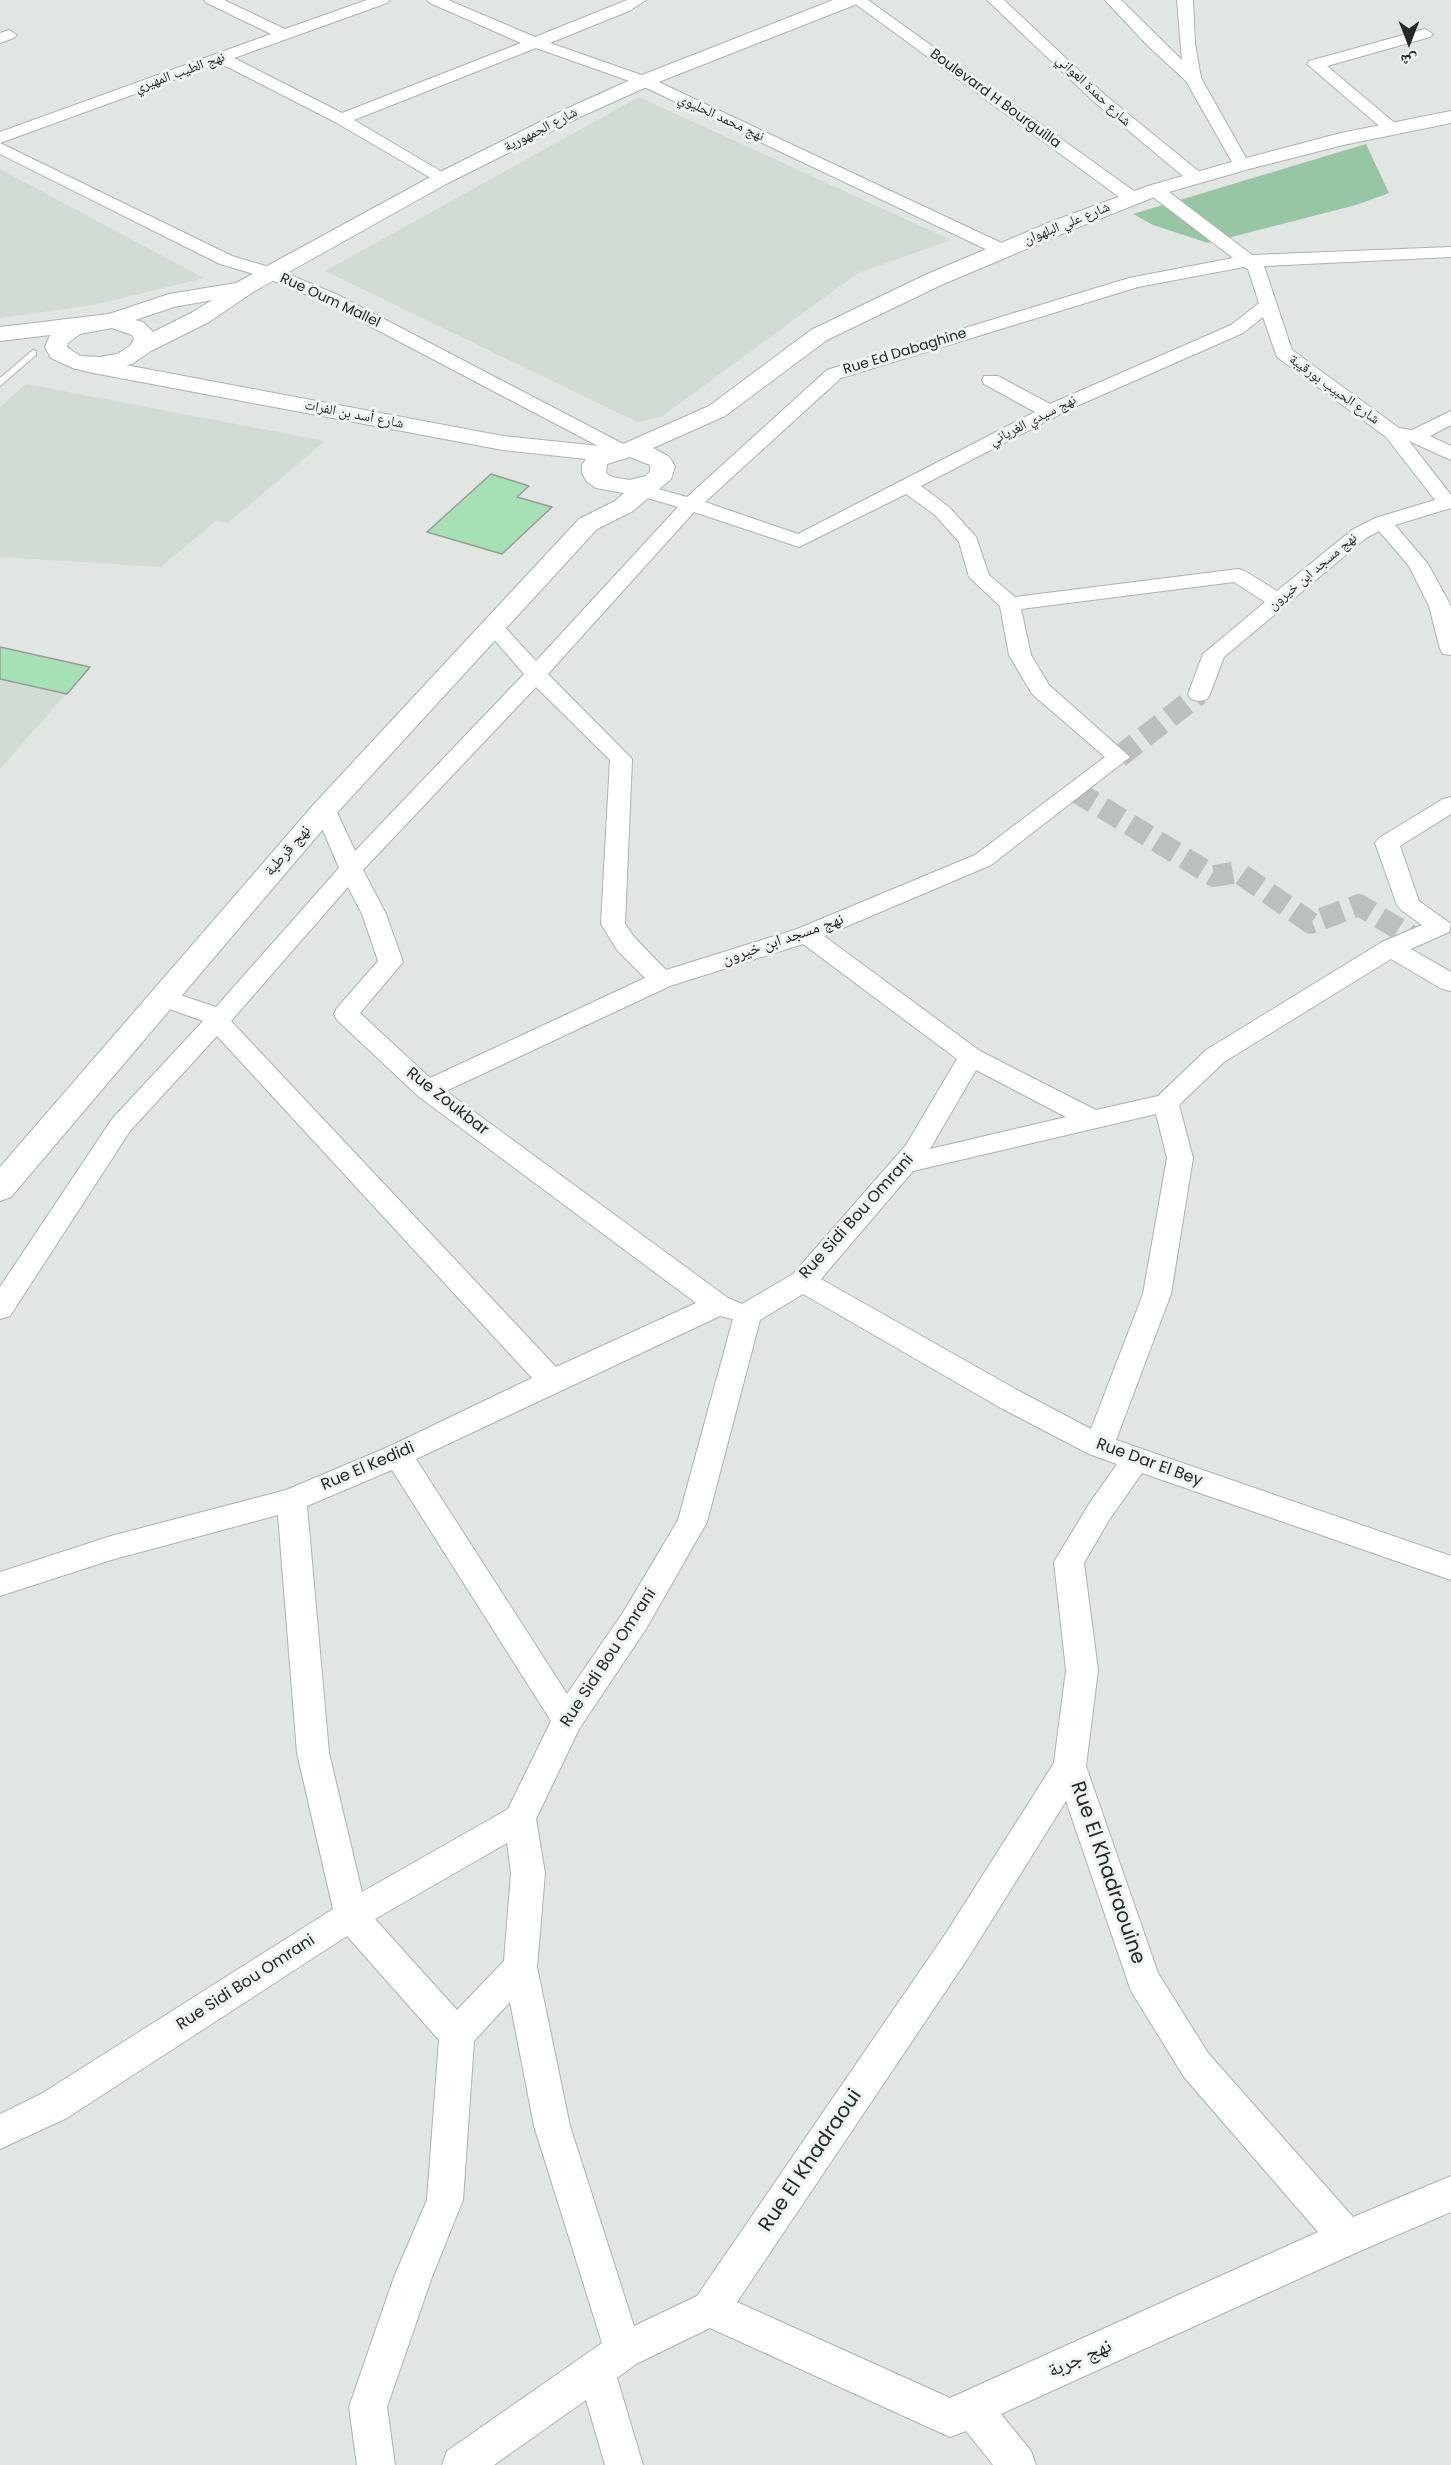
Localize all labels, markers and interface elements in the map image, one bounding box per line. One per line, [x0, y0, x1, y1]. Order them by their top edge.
north arrow [1379, 12, 1439, 72]
street label: Boulevard H Bourguilla [926, 46, 1064, 152]
street label: نهج الطيب المهيري [133, 49, 227, 97]
text: ش [1401, 49, 1418, 72]
street label: شارع حمدة العواني [1052, 52, 1134, 130]
street label: نهج محمد الحليوي [675, 91, 767, 145]
street label: شارع الجمهورية [501, 104, 581, 156]
street label: شارع علي البلهوان [1021, 199, 1113, 249]
street label: Rue Oum Mallel [277, 270, 383, 332]
street label: Rue Ed Dabaghine [841, 325, 969, 379]
street label: شارع الحبيب بورقيبة [1286, 352, 1382, 428]
street label: نهج سيدي الغرياني [987, 392, 1079, 450]
street label: شارع أسد بن الفرات [303, 397, 405, 433]
street label: نهج مسجد ابن خيرون [1265, 530, 1361, 614]
street label: نهج قرطبة [261, 822, 315, 880]
street label: نهج مسجد ابن خيرون [720, 910, 846, 970]
street label: Rue Zoukbar [402, 1064, 492, 1140]
street label: Rue Sidi Bou Omrani [796, 1151, 918, 1283]
street label: Rue Dar El Bey [1093, 1435, 1205, 1491]
street label: Rue El Kedidi [318, 1439, 418, 1495]
street label: Rue Sidi Bou Omrani [557, 1585, 661, 1731]
street label: Rue El Khadraouine [1064, 1778, 1150, 1968]
street label: Rue Sidi Bou Omrani [173, 1931, 319, 2035]
street label: Rue El Khadraoui [754, 2085, 868, 2237]
street label: نهج جربة [1044, 2334, 1116, 2384]

